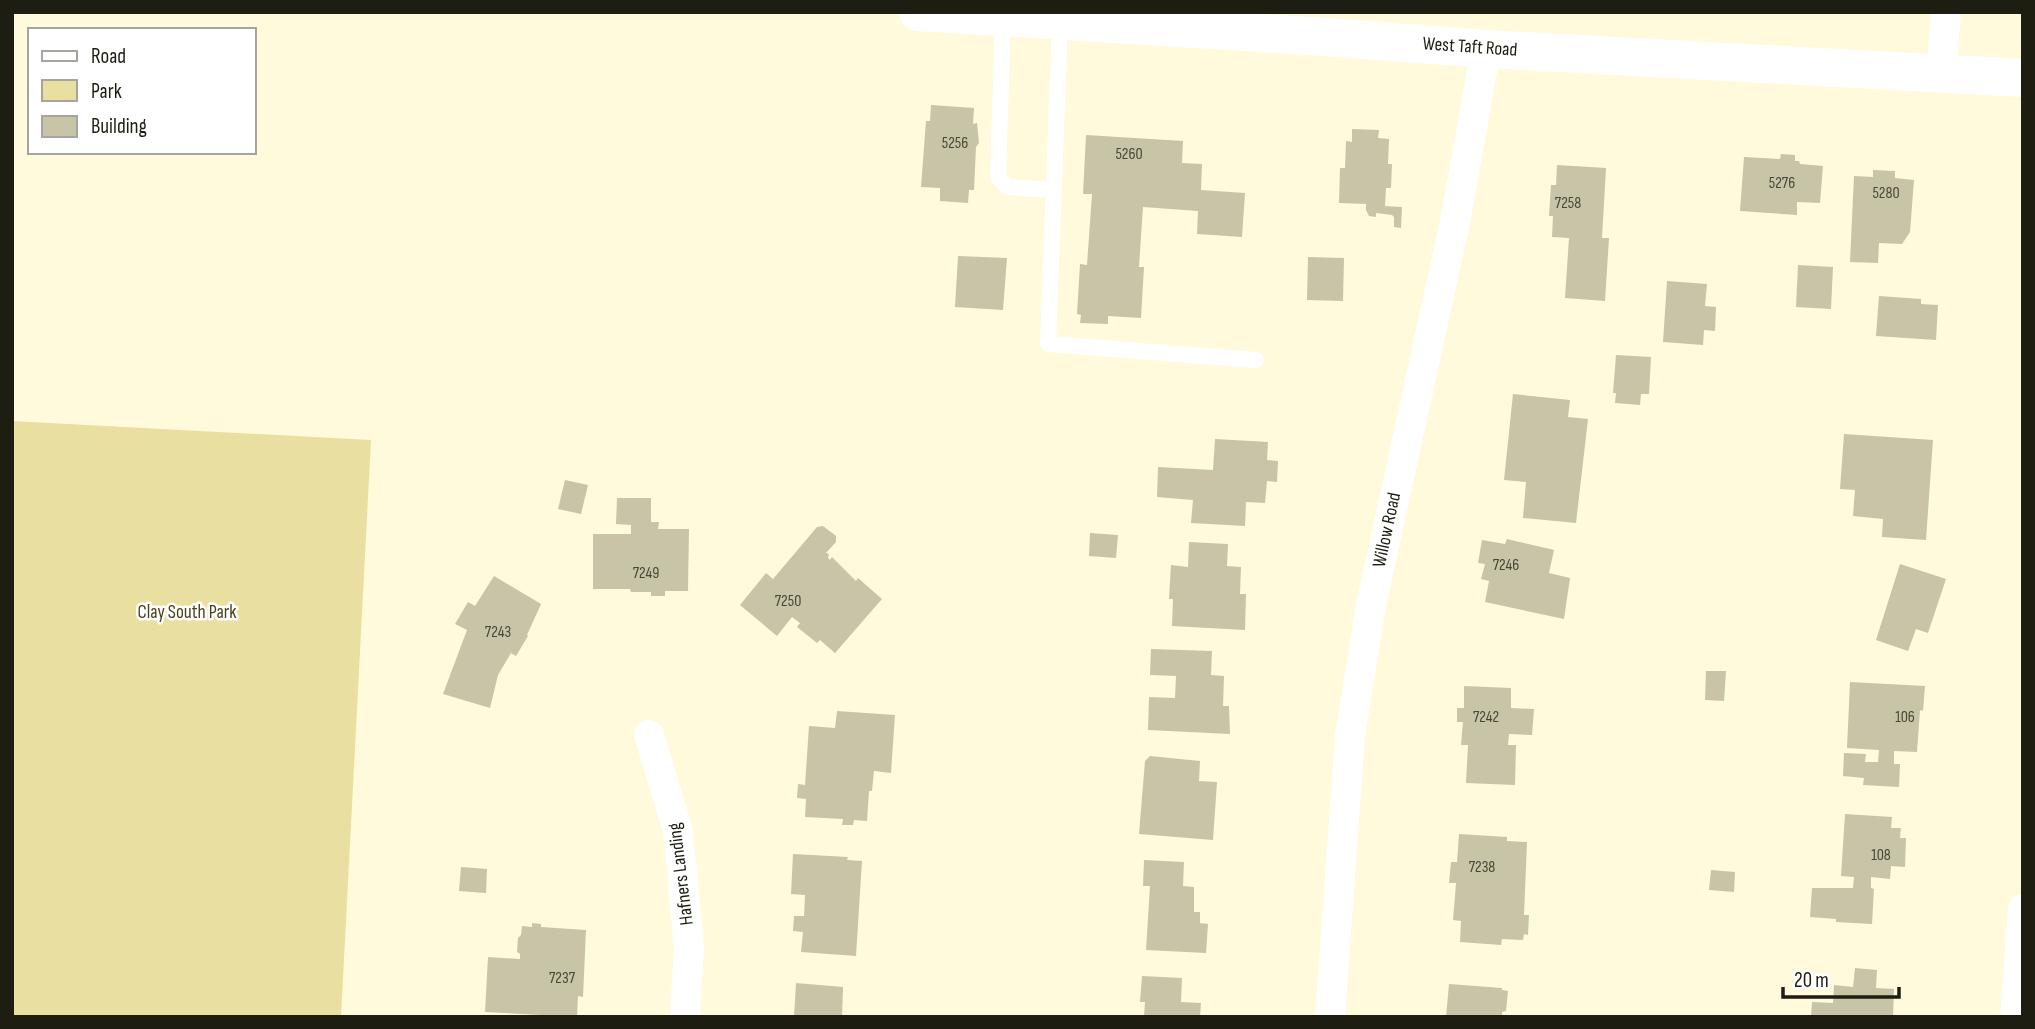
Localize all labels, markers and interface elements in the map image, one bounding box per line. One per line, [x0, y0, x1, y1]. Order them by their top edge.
legend [28, 28, 256, 154]
street label: West Taft Road [1422, 32, 1518, 62]
text: Road [91, 44, 126, 69]
text: Park [91, 79, 122, 104]
text: Building [91, 114, 147, 139]
house number: 5256 [942, 134, 968, 153]
house number: 5260 [1115, 145, 1143, 164]
house number: 5276 [1769, 174, 1795, 193]
house number: 5280 [1872, 184, 1900, 203]
house number: 7258 [1555, 194, 1581, 213]
street label: Willow Road [1368, 490, 1406, 570]
house number: 7246 [1493, 556, 1519, 575]
house number: 7249 [633, 564, 659, 583]
house number: 7250 [775, 592, 801, 611]
park label: Clay South Park [138, 601, 237, 624]
house number: 7243 [485, 623, 511, 642]
house number: 7242 [1473, 708, 1499, 727]
house number: 106 [1895, 708, 1915, 727]
street label: Hafners Landing [663, 821, 699, 926]
house number: 108 [1871, 846, 1891, 865]
house number: 7238 [1469, 858, 1495, 877]
scale bar [1783, 956, 1898, 1000]
text: 20 m [1794, 968, 1829, 993]
house number: 7237 [549, 969, 576, 988]

